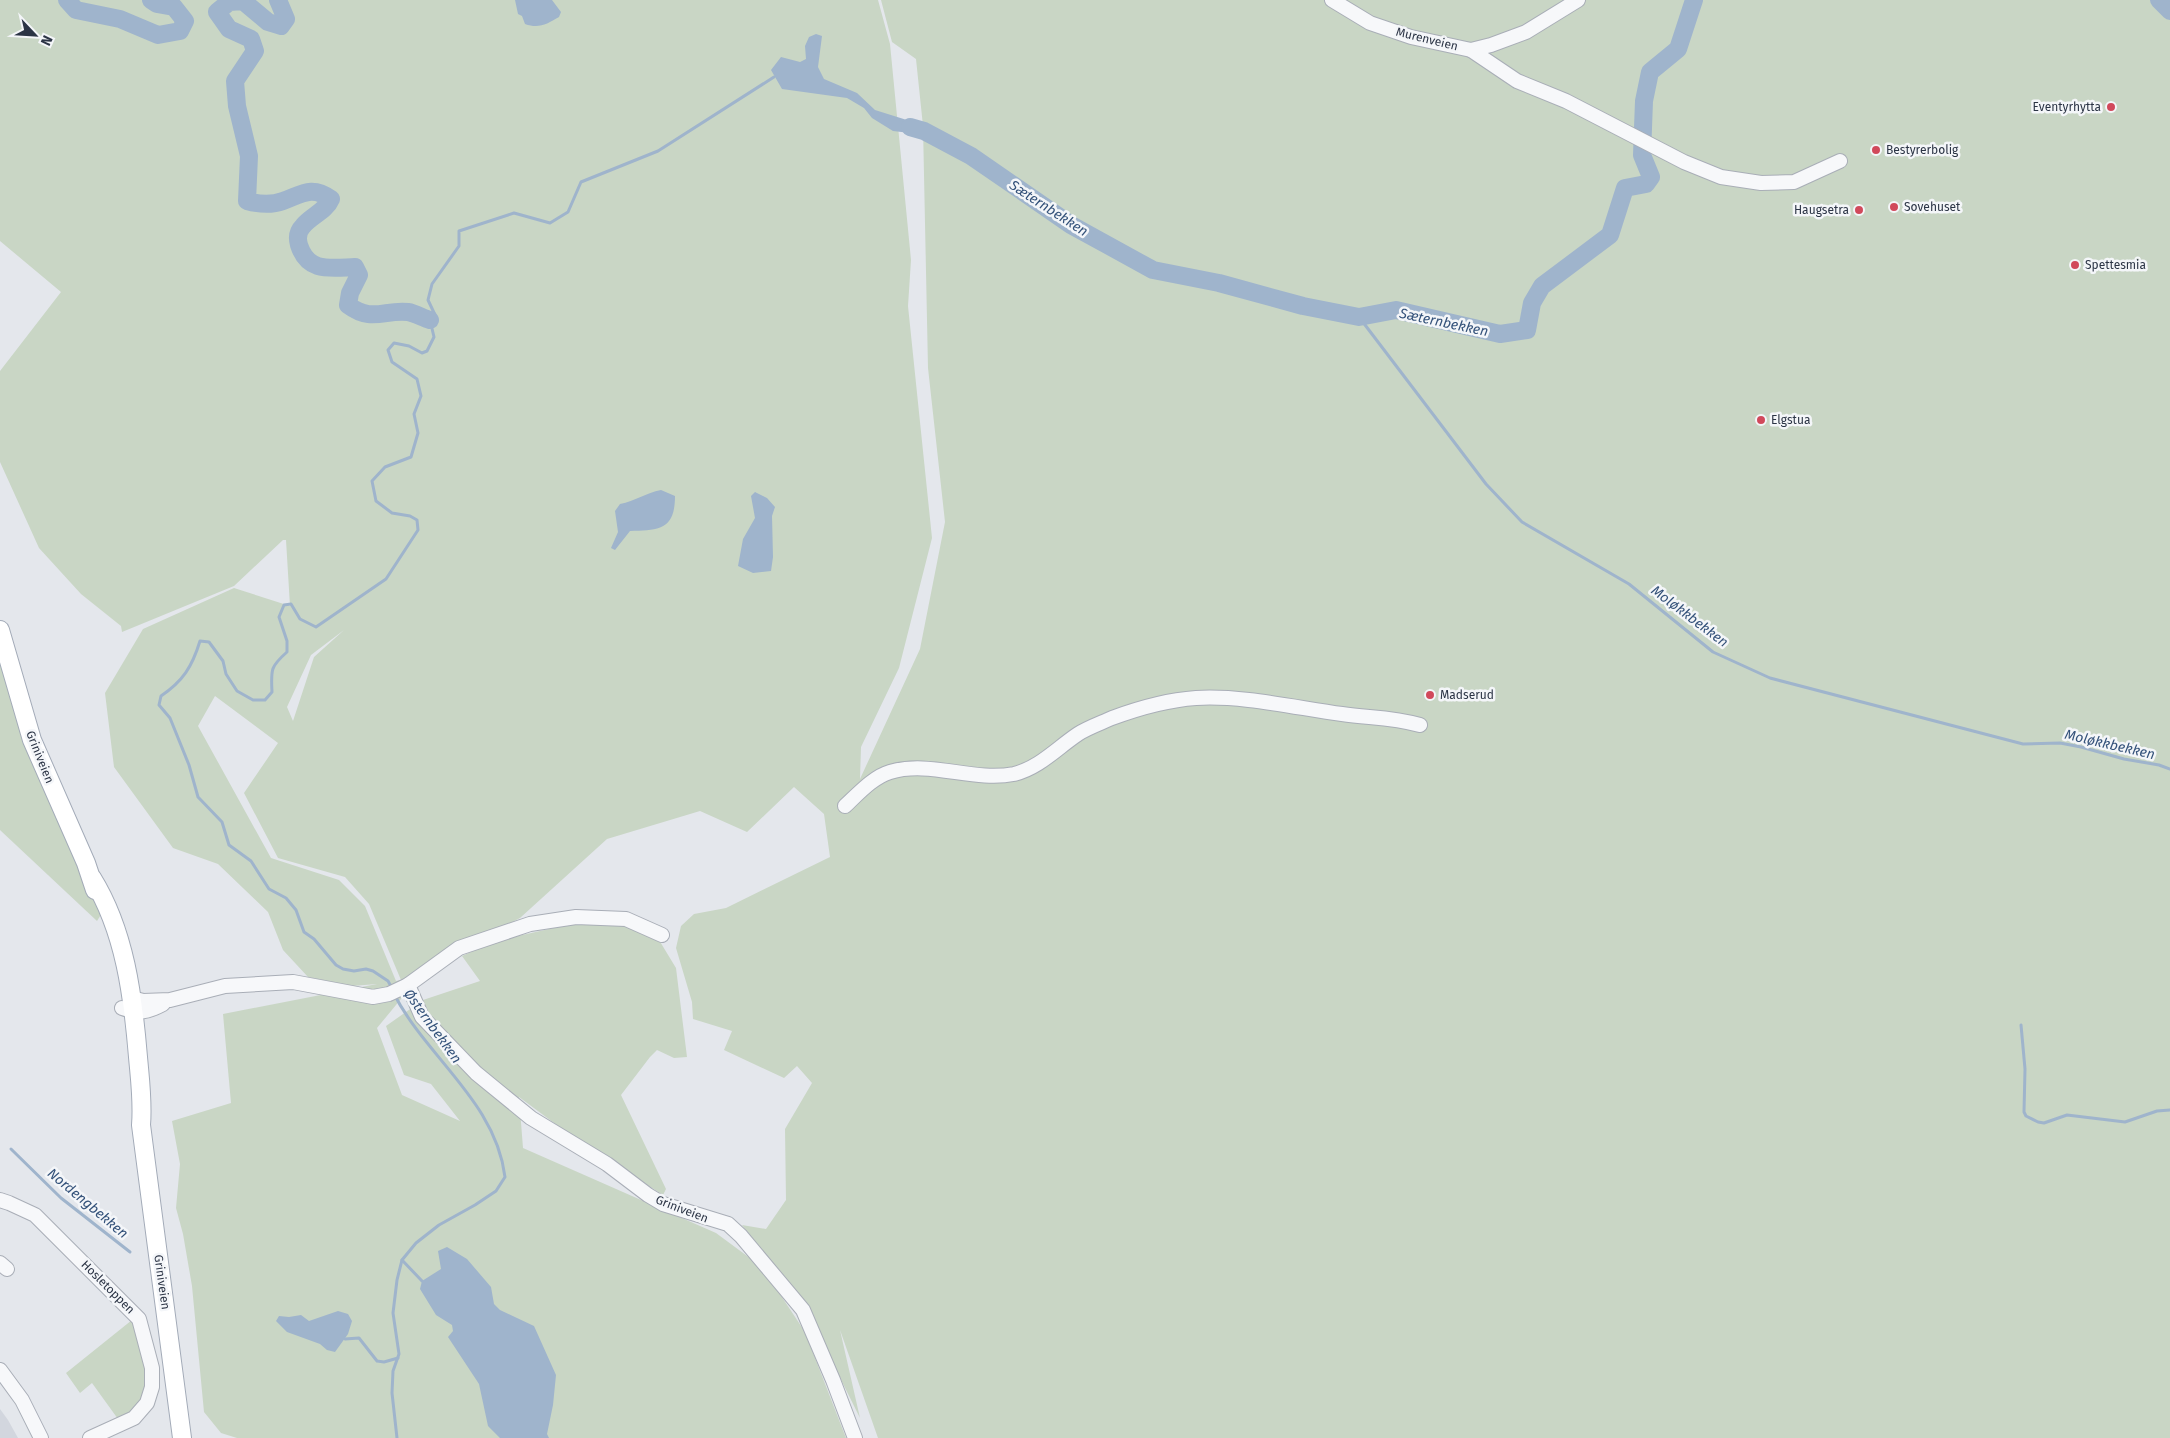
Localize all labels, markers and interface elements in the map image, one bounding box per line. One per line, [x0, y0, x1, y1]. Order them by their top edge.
north arrow [10, 10, 60, 60]
street label: Murenveien [1395, 25, 1459, 53]
text: N [37, 32, 56, 48]
place label: Eventyrhytta [2033, 100, 2101, 114]
marker: Eventyrhytta [2105, 101, 2117, 113]
place label: Bestyrerbolig [1886, 143, 1959, 157]
marker: Bestyrerbolig [1870, 144, 1882, 156]
water label: Sæternbekken [1005, 176, 1091, 240]
place label: Sovehuset [1904, 200, 1961, 214]
marker: Sovehuset [1888, 201, 1900, 213]
place label: Haugsetra [1794, 203, 1849, 217]
marker: Haugsetra [1853, 204, 1865, 216]
place label: Spettesmia [2085, 258, 2146, 272]
marker: Spettesmia [2069, 259, 2081, 271]
water label: Sæternbekken [1397, 305, 1490, 340]
place label: Elgstua [1771, 413, 1810, 427]
marker: Elgstua [1755, 414, 1767, 426]
water label: Moløkkbekken [1648, 582, 1732, 651]
place label: Madserud [1440, 688, 1494, 702]
marker: Madserud [1424, 689, 1436, 701]
water label: Moløkkbekken [2063, 726, 2157, 763]
street label: Griniveien [23, 729, 57, 785]
water label: Østernbekken [400, 986, 465, 1067]
water label: Nordengbekken [44, 1165, 132, 1242]
street label: Griniveien [654, 1193, 710, 1225]
street label: Griniveien [151, 1254, 173, 1310]
street label: Hosletoppen [78, 1257, 138, 1317]

